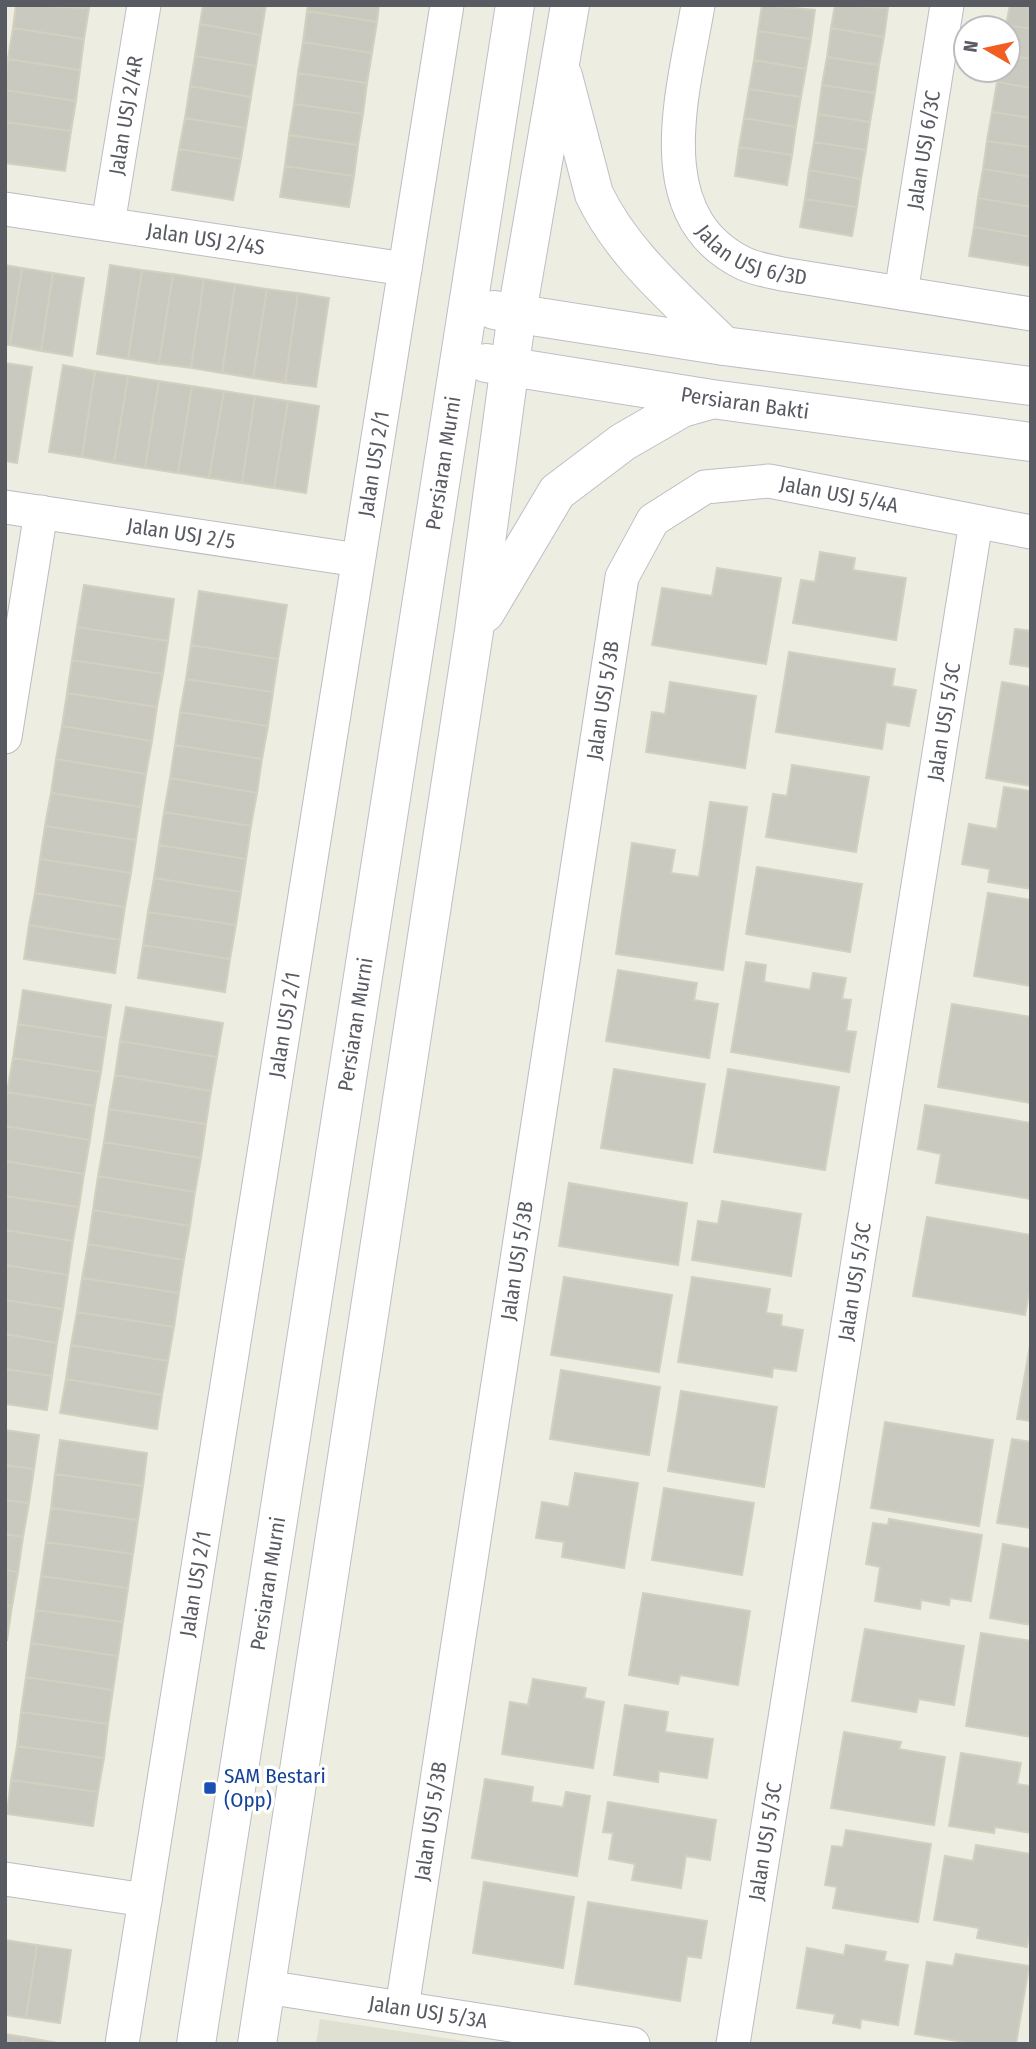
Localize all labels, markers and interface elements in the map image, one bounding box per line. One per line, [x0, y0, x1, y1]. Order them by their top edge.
north arrow [952, 14, 1022, 84]
text: N [958, 39, 983, 54]
street label: Jalan USJ 2/4R [103, 53, 149, 177]
street label: Jalan USJ 6/3C [902, 88, 946, 211]
street label: Jalan USJ 2/4S [145, 217, 267, 261]
street label: Jalan USJ 6/3D [690, 220, 809, 291]
street label: Persiaran Bakti [679, 381, 811, 425]
street label: Persiaran Murni [420, 395, 467, 532]
street label: Jalan USJ 2/1 [353, 409, 395, 519]
street label: Jalan USJ 5/4A [778, 470, 901, 519]
street label: Jalan USJ 2/5 [125, 512, 237, 554]
street label: Jalan USJ 5/3B [581, 639, 625, 762]
street label: Jalan USJ 5/3C [922, 660, 966, 783]
street label: Persiaran Murni [332, 956, 379, 1093]
street label: Jalan USJ 2/1 [263, 970, 306, 1080]
street label: Jalan USJ 5/3B [495, 1199, 539, 1322]
street label: Jalan USJ 5/3C [832, 1220, 877, 1343]
street label: Persiaran Murni [245, 1515, 291, 1652]
street label: Jalan USJ 2/1 [174, 1529, 217, 1639]
street label: Jalan USJ 5/3B [409, 1760, 453, 1883]
place label: SAM Bestari (Opp) [224, 1763, 326, 1813]
marker: SAM Bestari (Opp) [202, 1780, 218, 1796]
street label: Jalan USJ 5/3C [743, 1780, 788, 1903]
street label: Jalan USJ 5/3A [367, 1990, 489, 2034]

